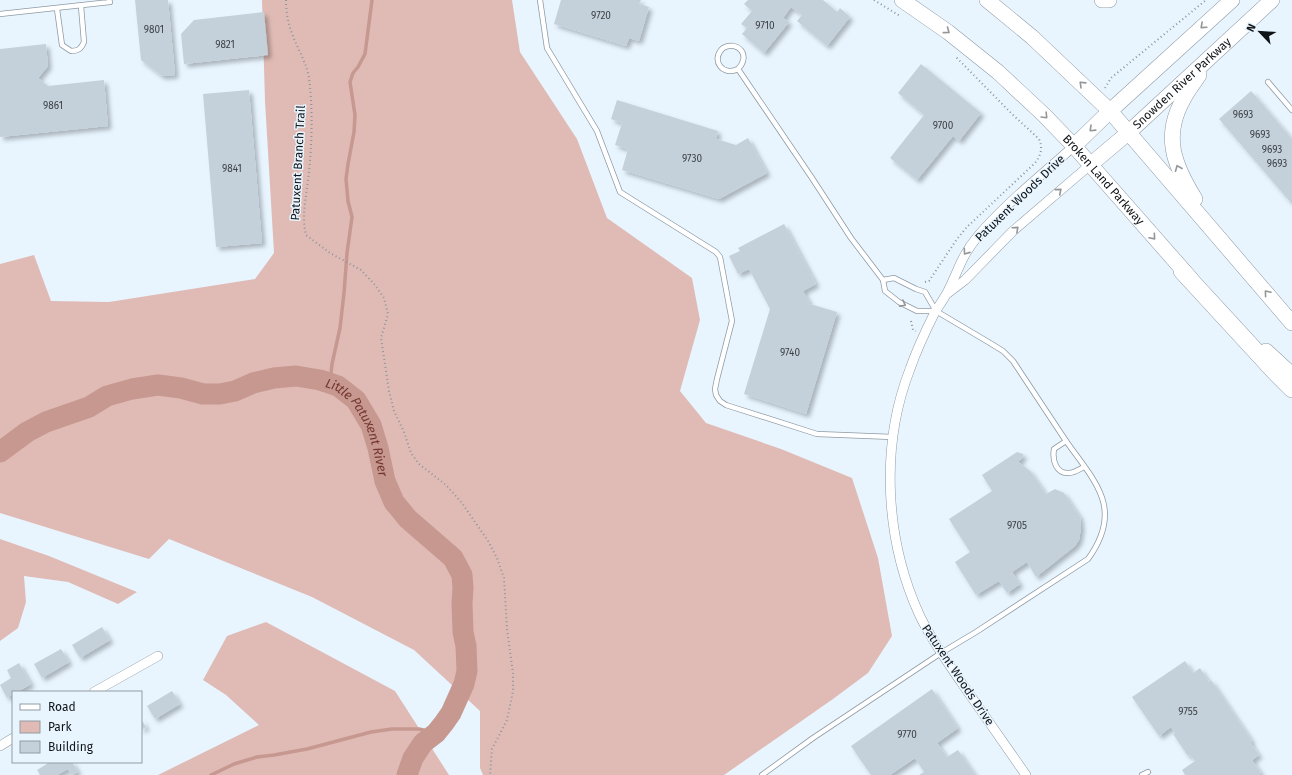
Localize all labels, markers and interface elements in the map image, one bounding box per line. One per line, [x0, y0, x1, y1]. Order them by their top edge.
house number: 9720 [591, 10, 611, 22]
north arrow [1240, 12, 1280, 52]
house number: 9710 [755, 20, 775, 32]
one-way arrow [1200, 22, 1208, 29]
text: N [1244, 22, 1259, 34]
house number: 9801 [144, 24, 164, 36]
one-way arrow [943, 26, 950, 34]
street label: Snowden River Parkway [1130, 34, 1234, 132]
house number: 9821 [215, 39, 235, 51]
one-way arrow [1079, 81, 1087, 89]
house number: 9861 [43, 100, 63, 112]
street label: Patuxent Branch Trail [288, 105, 308, 221]
house number: 9693 [1233, 109, 1253, 121]
one-way arrow [1040, 111, 1048, 119]
house number: 9700 [933, 120, 954, 132]
one-way arrow [1089, 124, 1097, 132]
house number: 9693 [1250, 129, 1270, 141]
street label: Broken Land Parkway [1060, 132, 1147, 228]
house number: 9693 [1262, 144, 1282, 156]
street label: Patuxent Woods Drive [972, 152, 1068, 244]
house number: 9730 [682, 153, 702, 165]
house number: 9693 [1267, 158, 1287, 170]
house number: 9841 [222, 163, 242, 175]
one-way arrow [1175, 164, 1183, 171]
one-way arrow [1055, 189, 1062, 196]
one-way arrow [1011, 226, 1019, 233]
one-way arrow [1148, 232, 1155, 240]
one-way arrow [963, 248, 971, 255]
one-way arrow [1264, 291, 1271, 298]
one-way arrow [899, 300, 907, 307]
house number: 9740 [780, 347, 800, 359]
water label: Little Patuxent River [324, 375, 392, 479]
house number: 9705 [1007, 520, 1027, 532]
street label: Patuxent Woods Drive [919, 622, 997, 728]
legend [12, 691, 142, 763]
text: Road [48, 700, 76, 714]
house number: 9755 [1178, 706, 1198, 718]
text: Park [48, 720, 72, 734]
house number: 9770 [897, 729, 917, 741]
text: Building [48, 740, 94, 754]

